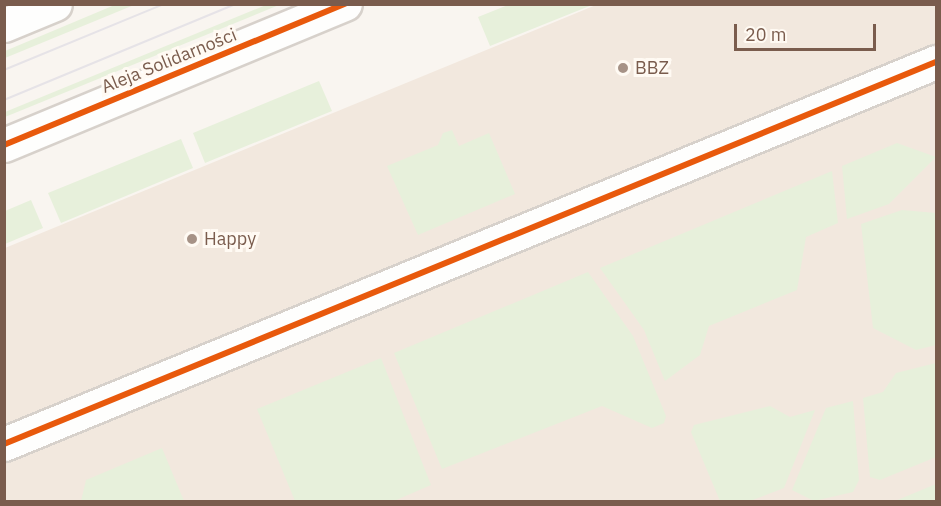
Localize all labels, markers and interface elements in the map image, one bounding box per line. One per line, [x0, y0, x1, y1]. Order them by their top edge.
scale bar [737, 12, 880, 50]
text: 20 m [745, 23, 787, 46]
street label: Aleja Solidarności [98, 24, 240, 98]
place label: BBZ [635, 57, 669, 79]
marker: BBZ [616, 61, 630, 75]
place label: Happy [204, 228, 256, 250]
marker: Happy [185, 232, 199, 246]

